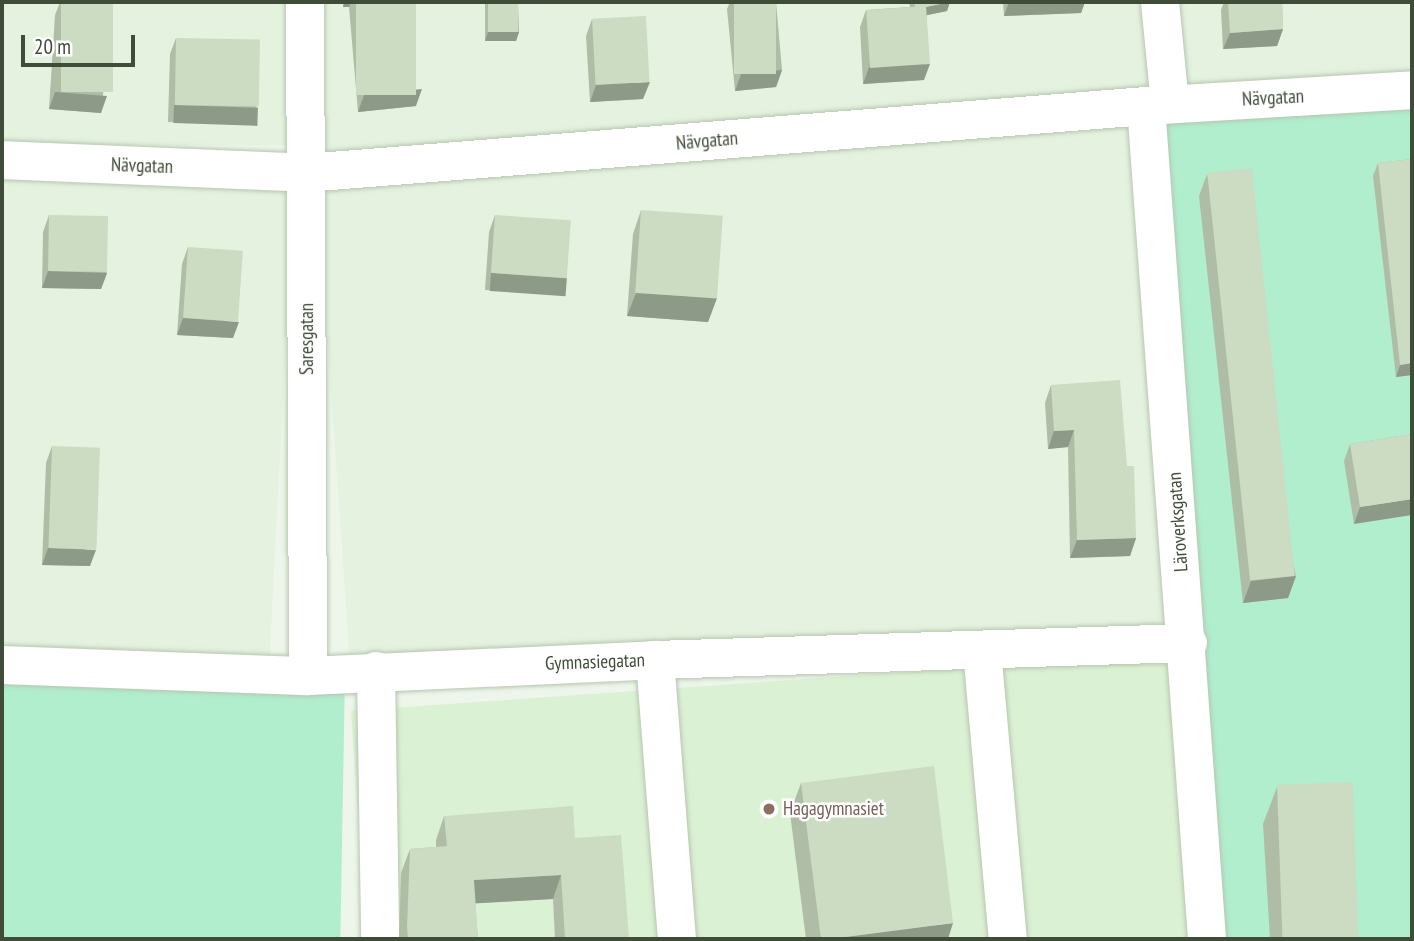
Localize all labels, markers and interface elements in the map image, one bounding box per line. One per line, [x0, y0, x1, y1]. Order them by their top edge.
scale bar [24, 21, 138, 65]
text: 20 m [34, 33, 71, 60]
street label: Nävgatan [1241, 85, 1305, 111]
street label: Nävgatan [675, 127, 739, 155]
street label: Nävgatan [111, 154, 173, 178]
street label: Saresgatan [296, 303, 318, 375]
street label: Läroverksgatan [1163, 471, 1193, 573]
street label: Gymnasiegatan [545, 649, 645, 675]
place label: Hagagymnasiet [783, 798, 884, 820]
marker: Hagagymnasiet [761, 801, 777, 817]

